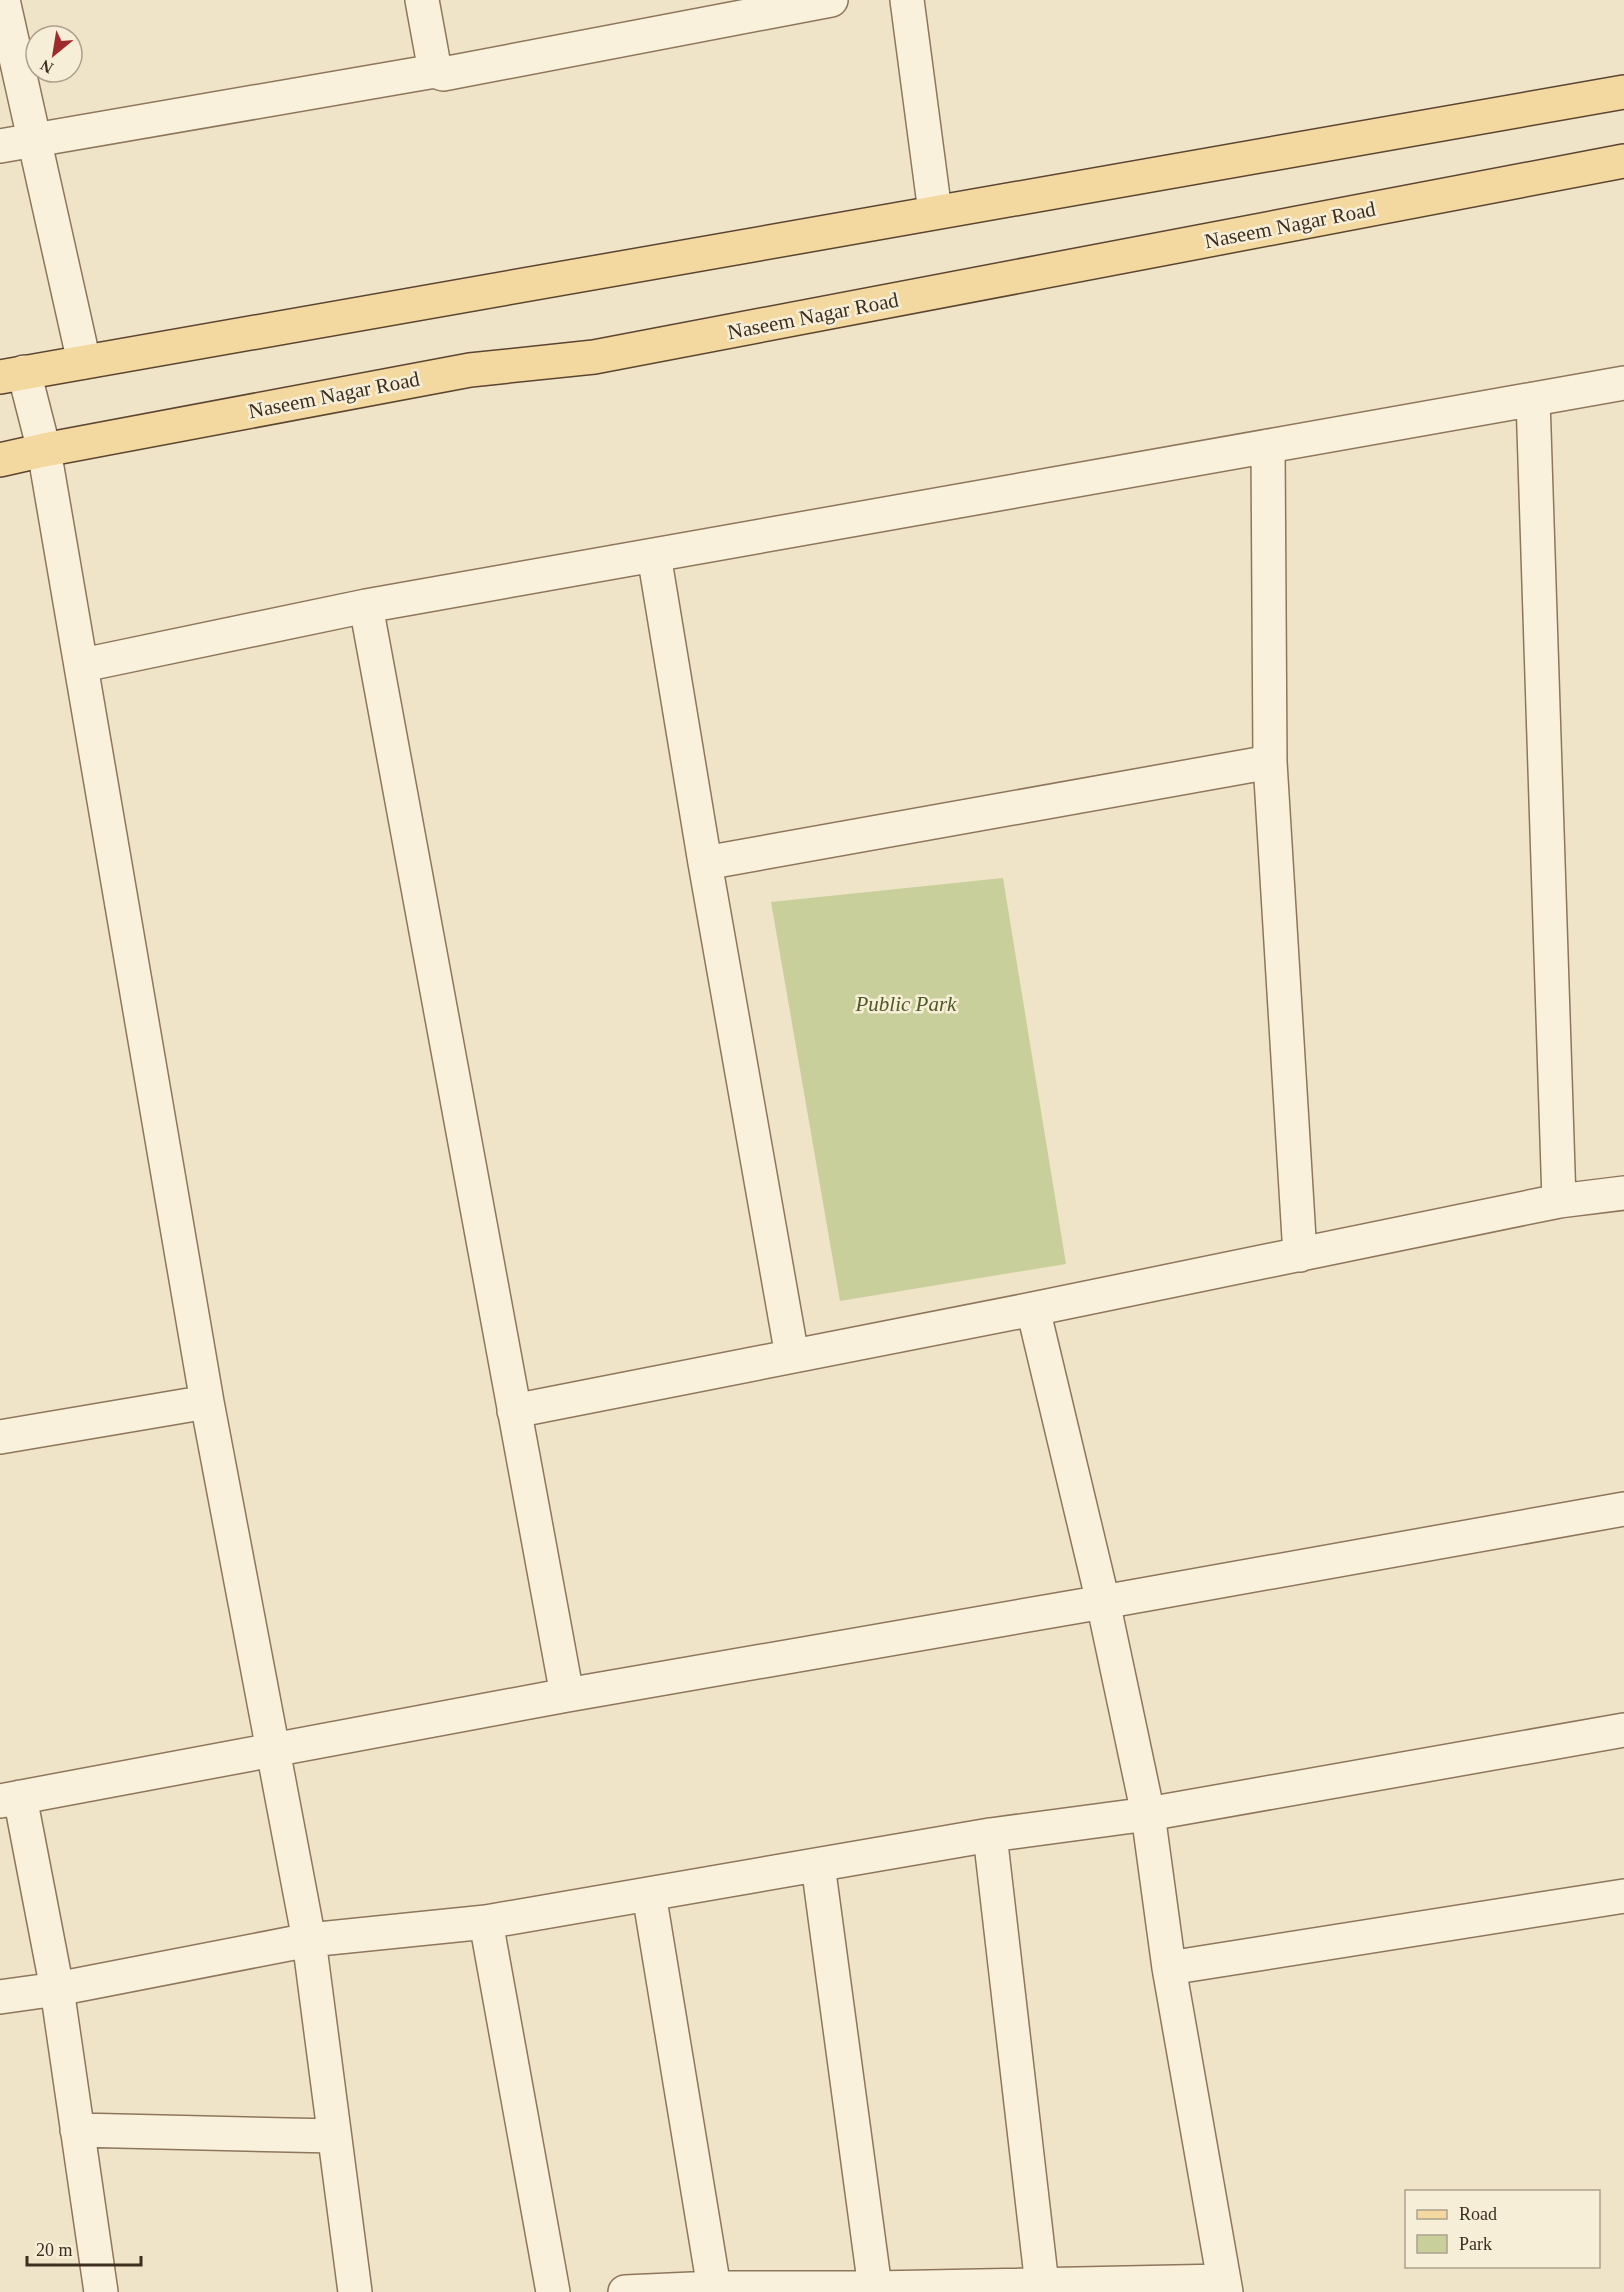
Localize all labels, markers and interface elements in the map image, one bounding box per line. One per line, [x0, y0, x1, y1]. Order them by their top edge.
north arrow [24, 24, 84, 84]
text: N [37, 56, 56, 77]
street label: Naseem Nagar Road [1202, 197, 1378, 253]
street label: Naseem Nagar Road [725, 288, 901, 344]
street label: Naseem Nagar Road [246, 367, 422, 423]
park label: Public Park [855, 992, 957, 1016]
legend [1405, 2190, 1600, 2268]
text: Road [1459, 2204, 1497, 2224]
scale bar [27, 2229, 141, 2267]
text: Park [1459, 2234, 1492, 2254]
text: 20 m [36, 2240, 73, 2260]

